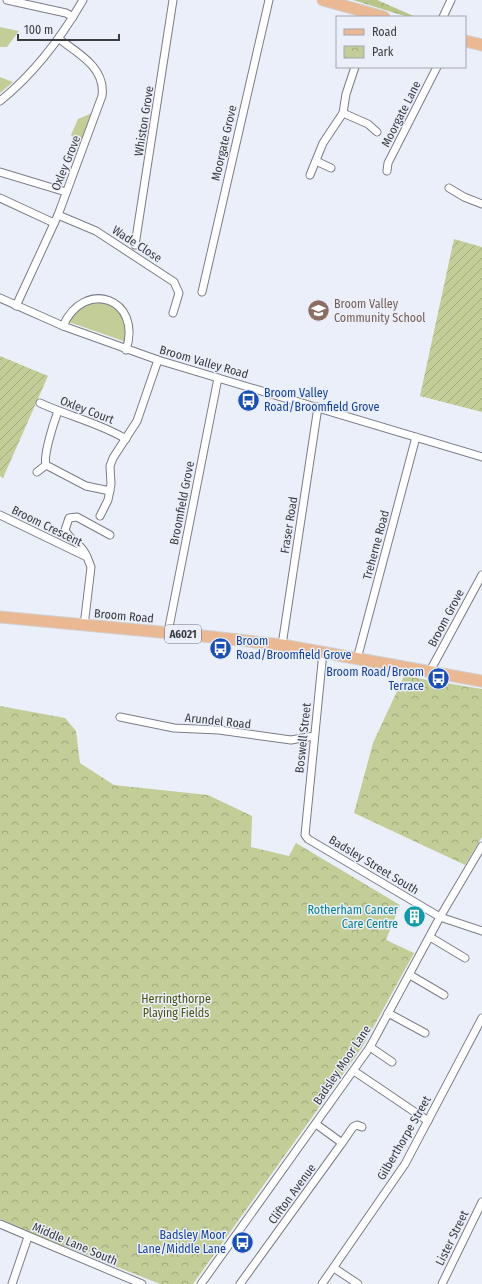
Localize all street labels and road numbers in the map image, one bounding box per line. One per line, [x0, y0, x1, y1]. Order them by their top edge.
street label: Moorgate Lane [378, 79, 424, 149]
street label: Whiston Grove [132, 85, 156, 157]
street label: Moorgate Grove [208, 104, 240, 182]
street label: Oxley Grove [49, 133, 83, 193]
street label: Wade Close [110, 223, 164, 265]
street label: Broom Valley Road [158, 343, 250, 381]
street label: Oxley Court [58, 393, 116, 427]
street label: Broomfield Grove [167, 460, 197, 546]
street label: Fraser Road [278, 496, 300, 554]
street label: Broom Crescent [9, 503, 85, 549]
street label: Treherne Road [360, 509, 392, 581]
street label: Broom Grove [425, 587, 467, 649]
street label: Broom Road [94, 606, 154, 626]
road number: A6021 [165, 625, 201, 643]
street label: Boswell Street [292, 702, 314, 774]
street label: Arundel Road [184, 711, 252, 731]
street label: Badsley Street South [327, 833, 421, 897]
street label: Badsley Moor Lane [310, 1023, 374, 1107]
street label: Gilberthorpe Street [374, 1093, 434, 1183]
street label: Clifton Avenue [265, 1161, 319, 1227]
street label: Lister Street [433, 1208, 471, 1268]
street label: Middle Lane South [30, 1220, 120, 1268]

